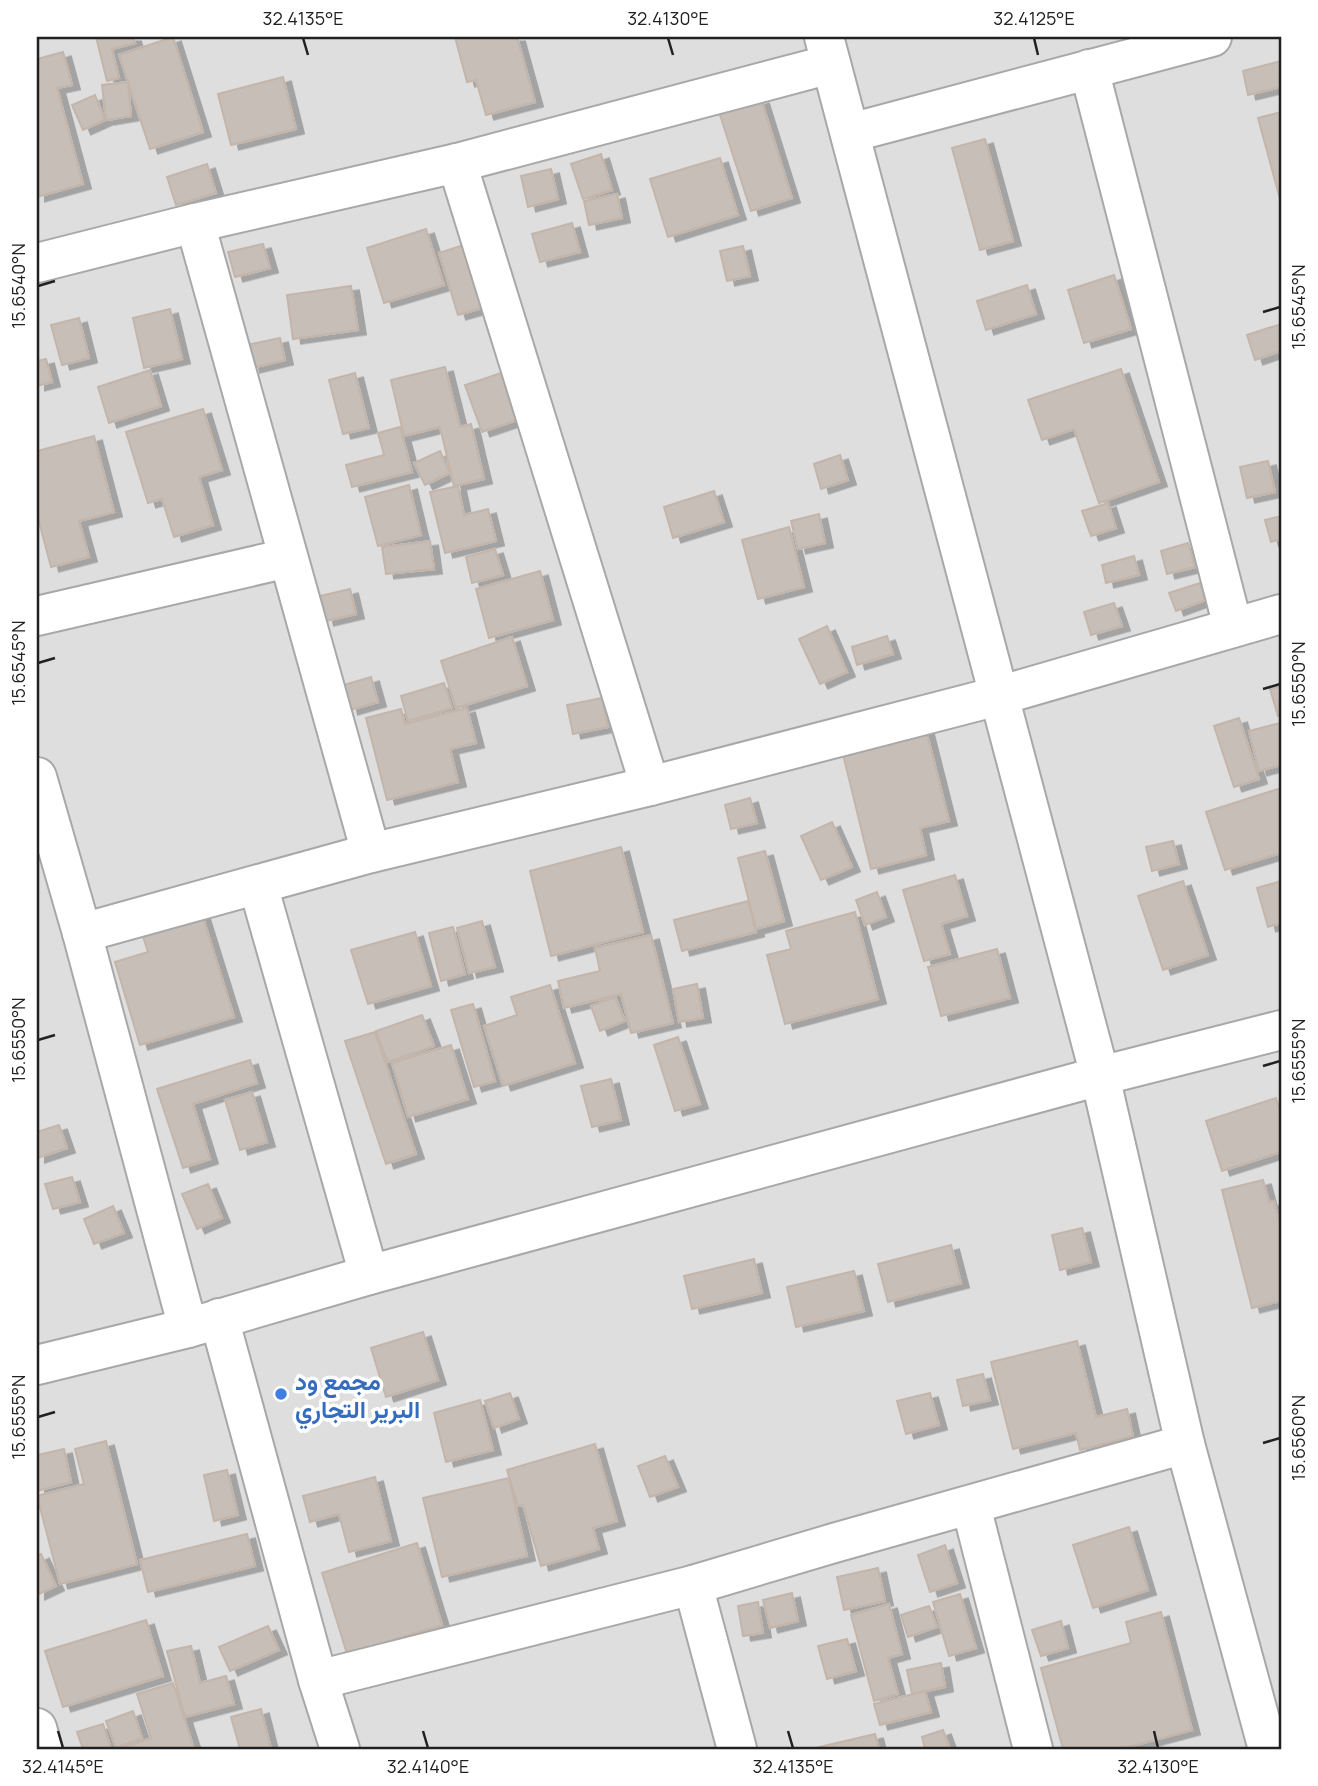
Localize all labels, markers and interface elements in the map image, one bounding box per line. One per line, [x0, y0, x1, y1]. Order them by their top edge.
text: 32.4135°E [262, 6, 344, 30]
text: 32.4130°E [627, 6, 709, 30]
text: 32.4125°E [993, 6, 1075, 30]
text: 15.6540°N [6, 243, 30, 329]
text: 15.6545°N [1286, 265, 1310, 349]
text: 15.6545°N [6, 621, 30, 705]
text: 15.6550°N [1286, 641, 1310, 727]
text: 15.6550°N [6, 997, 30, 1083]
text: 15.6555°N [1286, 1019, 1310, 1103]
place label: مجمع ود البرير التجاري [295, 1364, 420, 1430]
text: 15.6555°N [6, 1375, 30, 1459]
marker: مجمع ود البرير التجاري [273, 1386, 289, 1402]
text: 15.6560°N [1286, 1395, 1310, 1481]
text: 32.4145°E [22, 1754, 104, 1778]
text: 32.4140°E [387, 1754, 469, 1778]
text: 32.4135°E [752, 1754, 834, 1778]
text: 32.4130°E [1117, 1754, 1199, 1778]

